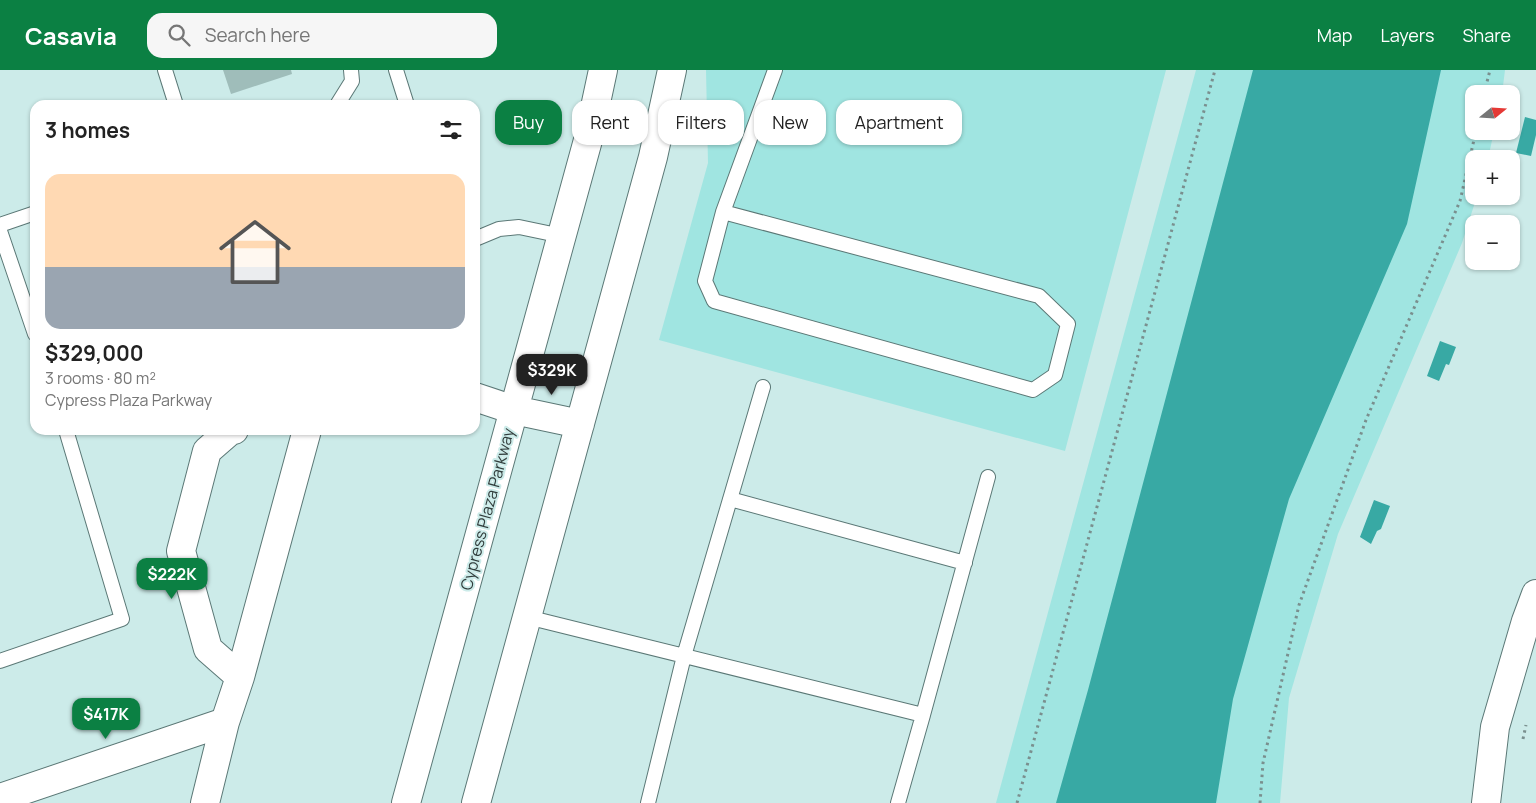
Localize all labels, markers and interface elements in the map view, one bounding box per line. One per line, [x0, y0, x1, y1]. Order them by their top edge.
search box [147, 13, 497, 58]
text: Casavia [25, 19, 117, 52]
icon: search [165, 21, 193, 49]
text: Search here [205, 22, 310, 48]
text: Map [1317, 23, 1352, 47]
text: Layers [1380, 23, 1434, 47]
text: Share [1462, 23, 1511, 47]
north arrow [1465, 85, 1520, 140]
map controls [1465, 85, 1520, 270]
chip: Buy [495, 100, 562, 145]
chip: Rent [572, 100, 648, 145]
chip: Filters [658, 100, 744, 145]
chip: New [754, 100, 826, 145]
chip: Apartment [836, 100, 962, 145]
text: 3 homes [45, 116, 130, 144]
icon: filters [437, 116, 465, 144]
button: + [1465, 150, 1520, 205]
icon: home [210, 207, 300, 297]
button: − [1465, 215, 1520, 270]
text: $329,000 [45, 339, 144, 367]
pin: $329K [517, 354, 587, 396]
text: $329K [527, 359, 577, 381]
text: 3 rooms · 80 m² [45, 367, 156, 389]
text: Cypress Plaza Parkway [45, 389, 212, 411]
street label: Cypress Plaza Parkway [455, 425, 519, 593]
pin: $222K [137, 558, 207, 600]
text: $222K [148, 563, 196, 585]
pin: $417K [71, 698, 141, 740]
text: $417K [83, 703, 129, 725]

